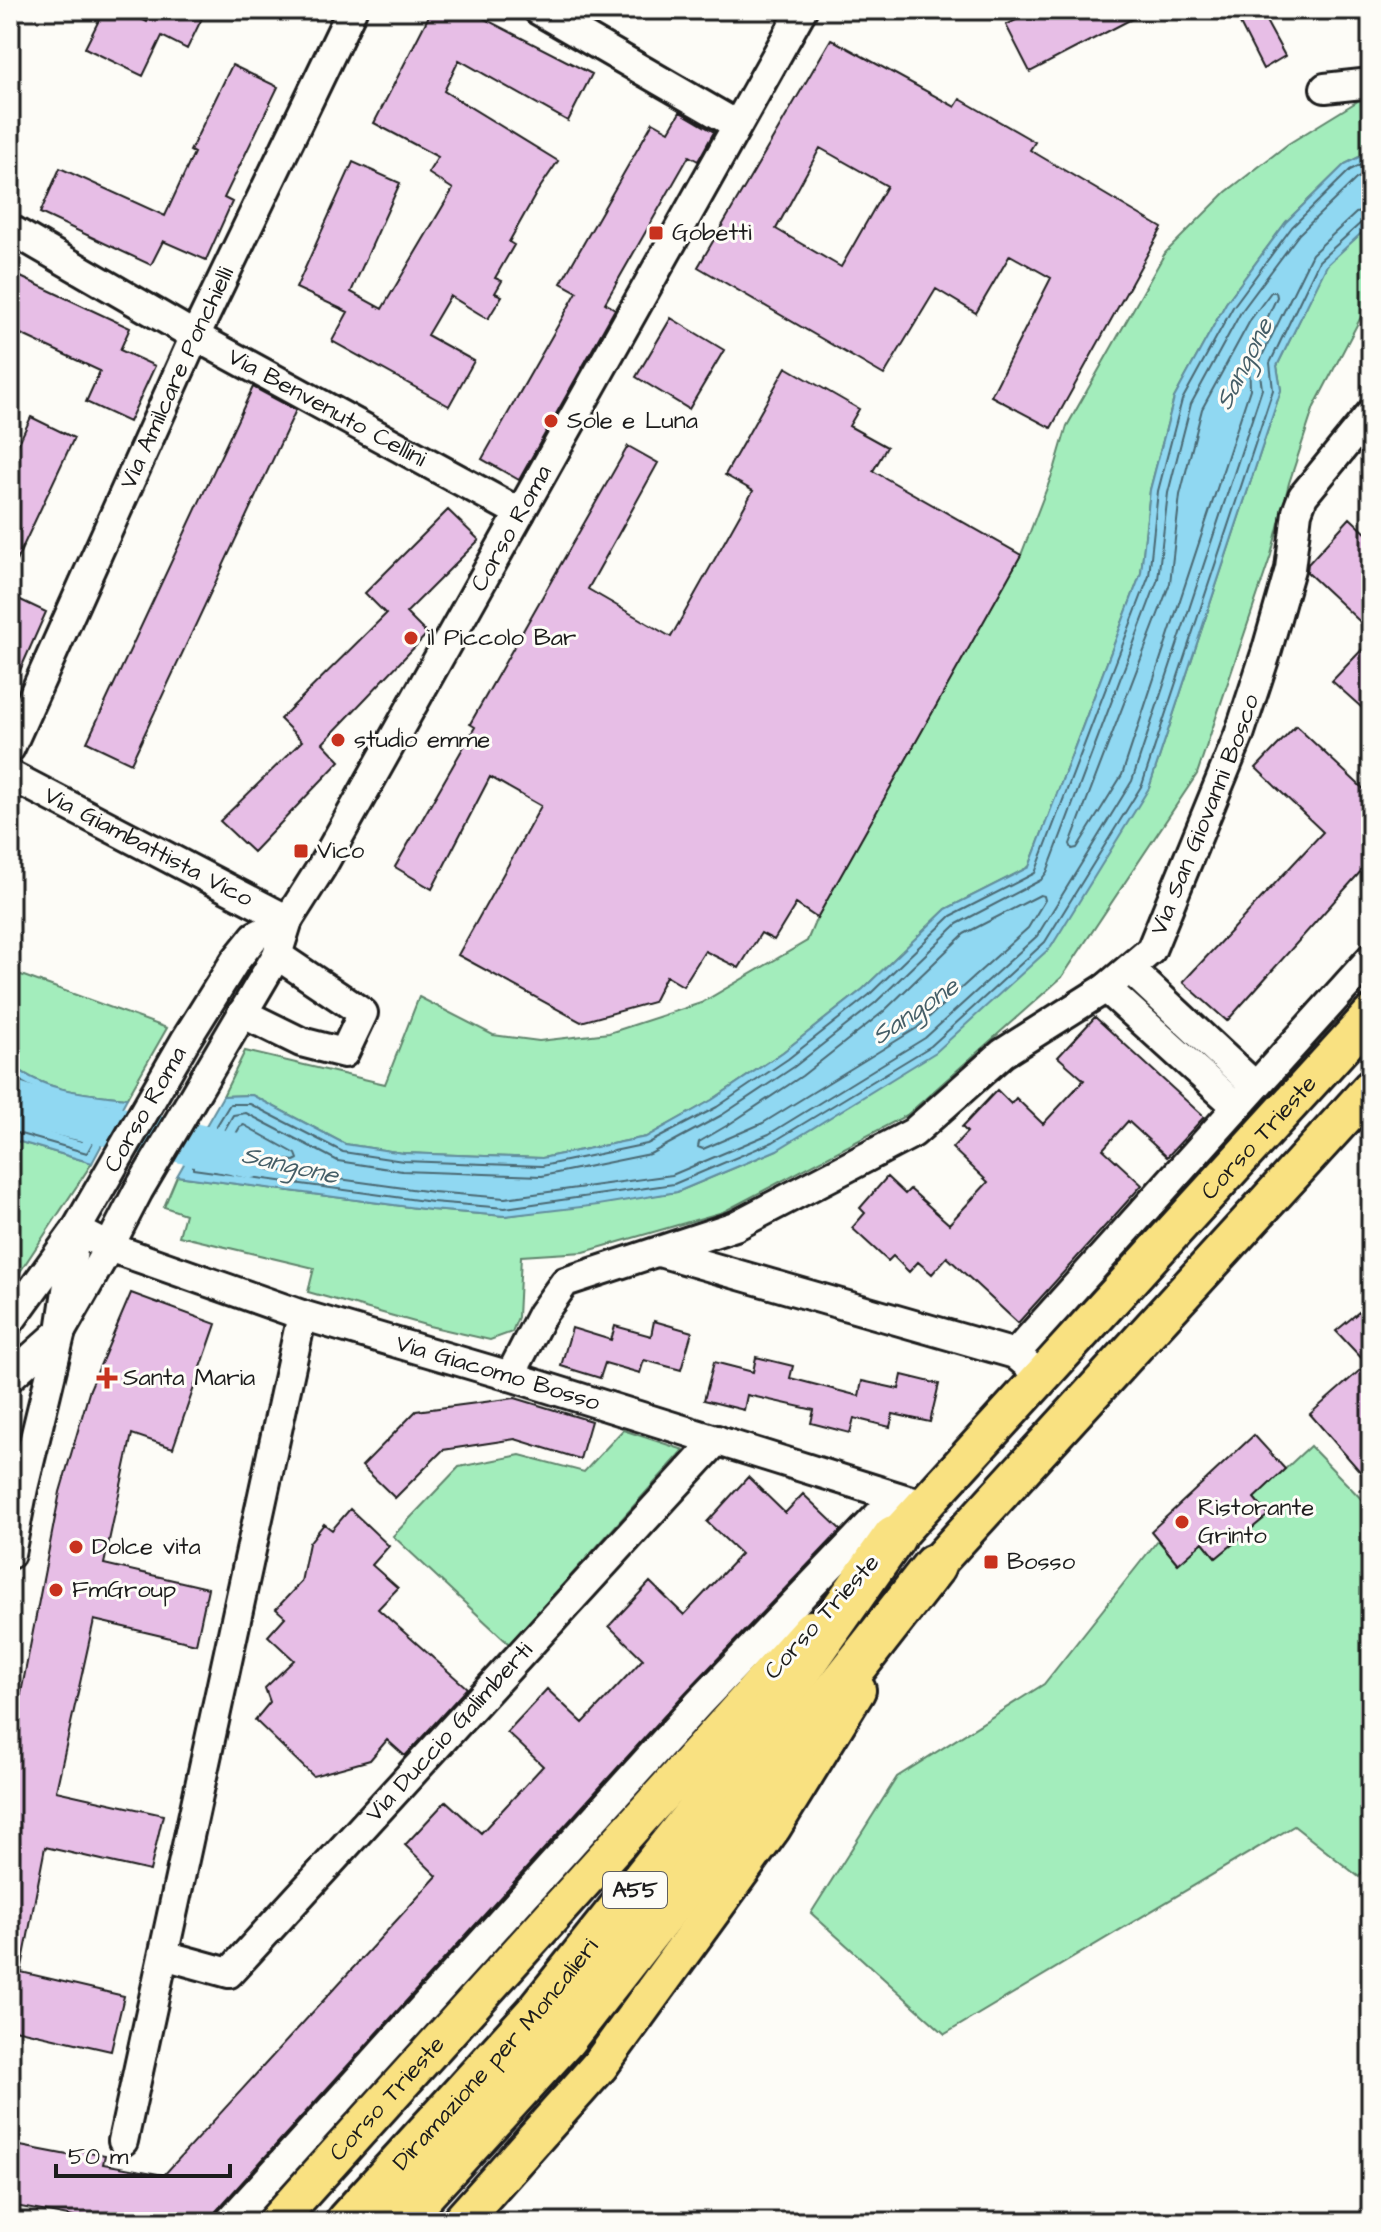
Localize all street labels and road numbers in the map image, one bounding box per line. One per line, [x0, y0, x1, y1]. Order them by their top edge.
street label: Via Amilcare Ponchielli [111, 261, 243, 495]
street label: Via Benvenuto Cellini [221, 340, 433, 476]
street label: Corso Roma [462, 459, 561, 598]
street label: Via San Giovanni Bosco [1142, 689, 1268, 940]
street label: Via Giambattista Vico [38, 779, 259, 916]
street label: Corso Roma [96, 1040, 195, 1179]
street label: Corso Trieste [1193, 1068, 1325, 1208]
street label: Via Giacomo Bosso [392, 1326, 605, 1420]
street label: Corso Trieste [756, 1547, 888, 1687]
street label: Via Duccio Galimberti [358, 1634, 541, 1830]
road number: A55 [603, 1872, 667, 1908]
street label: Diramazione per Moncalieri [385, 1931, 607, 2178]
street label: Corso Trieste [321, 2029, 453, 2169]

